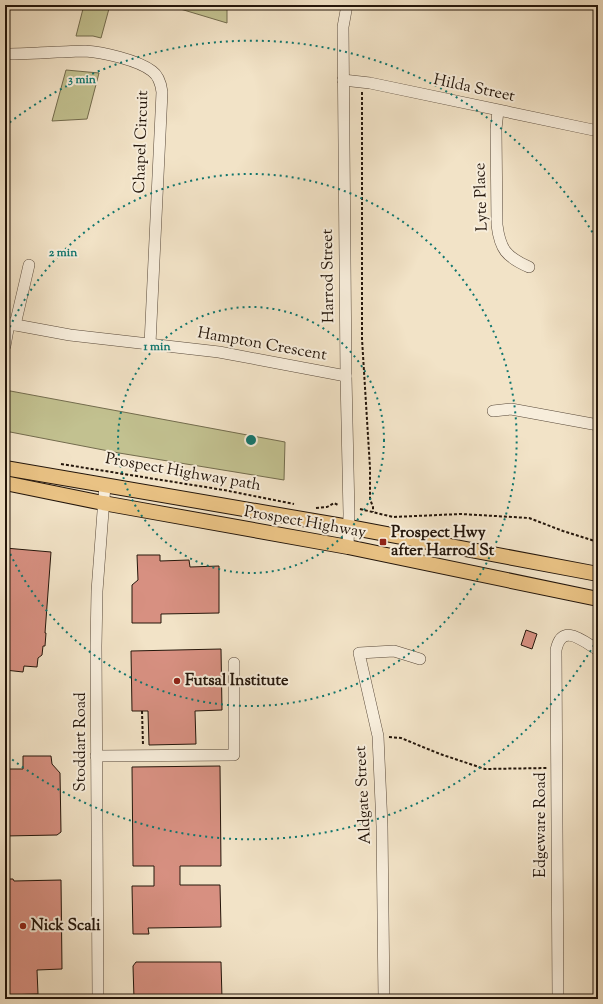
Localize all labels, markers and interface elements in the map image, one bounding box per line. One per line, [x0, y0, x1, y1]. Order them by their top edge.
street label: Hilda Street [431, 69, 517, 109]
text: 3 min [68, 71, 97, 89]
street label: Chapel Circuit [129, 90, 155, 194]
street label: Lyte Place [469, 162, 495, 232]
street label: Harrod Street [317, 228, 341, 323]
text: 2 min [49, 244, 78, 262]
street label: Hampton Crescent [196, 322, 329, 368]
text: 1 min [142, 338, 171, 356]
centre of rings [244, 433, 258, 447]
street label: Prospect Highway path [103, 448, 263, 498]
street label: Prospect Highway [242, 501, 368, 545]
place label: Prospect Hwy after Harrod St [391, 522, 495, 563]
marker: Prospect Hwy after Harrod St [378, 537, 388, 547]
place label: Futsal Institute [185, 670, 289, 693]
marker: Futsal Institute [172, 676, 182, 686]
street label: Stoddart Road [70, 692, 93, 792]
street label: Aldgate Street [350, 745, 378, 845]
street label: Edgeware Road [530, 772, 553, 878]
place label: Nick Scali [31, 915, 101, 938]
marker: Nick Scali [18, 921, 28, 931]

